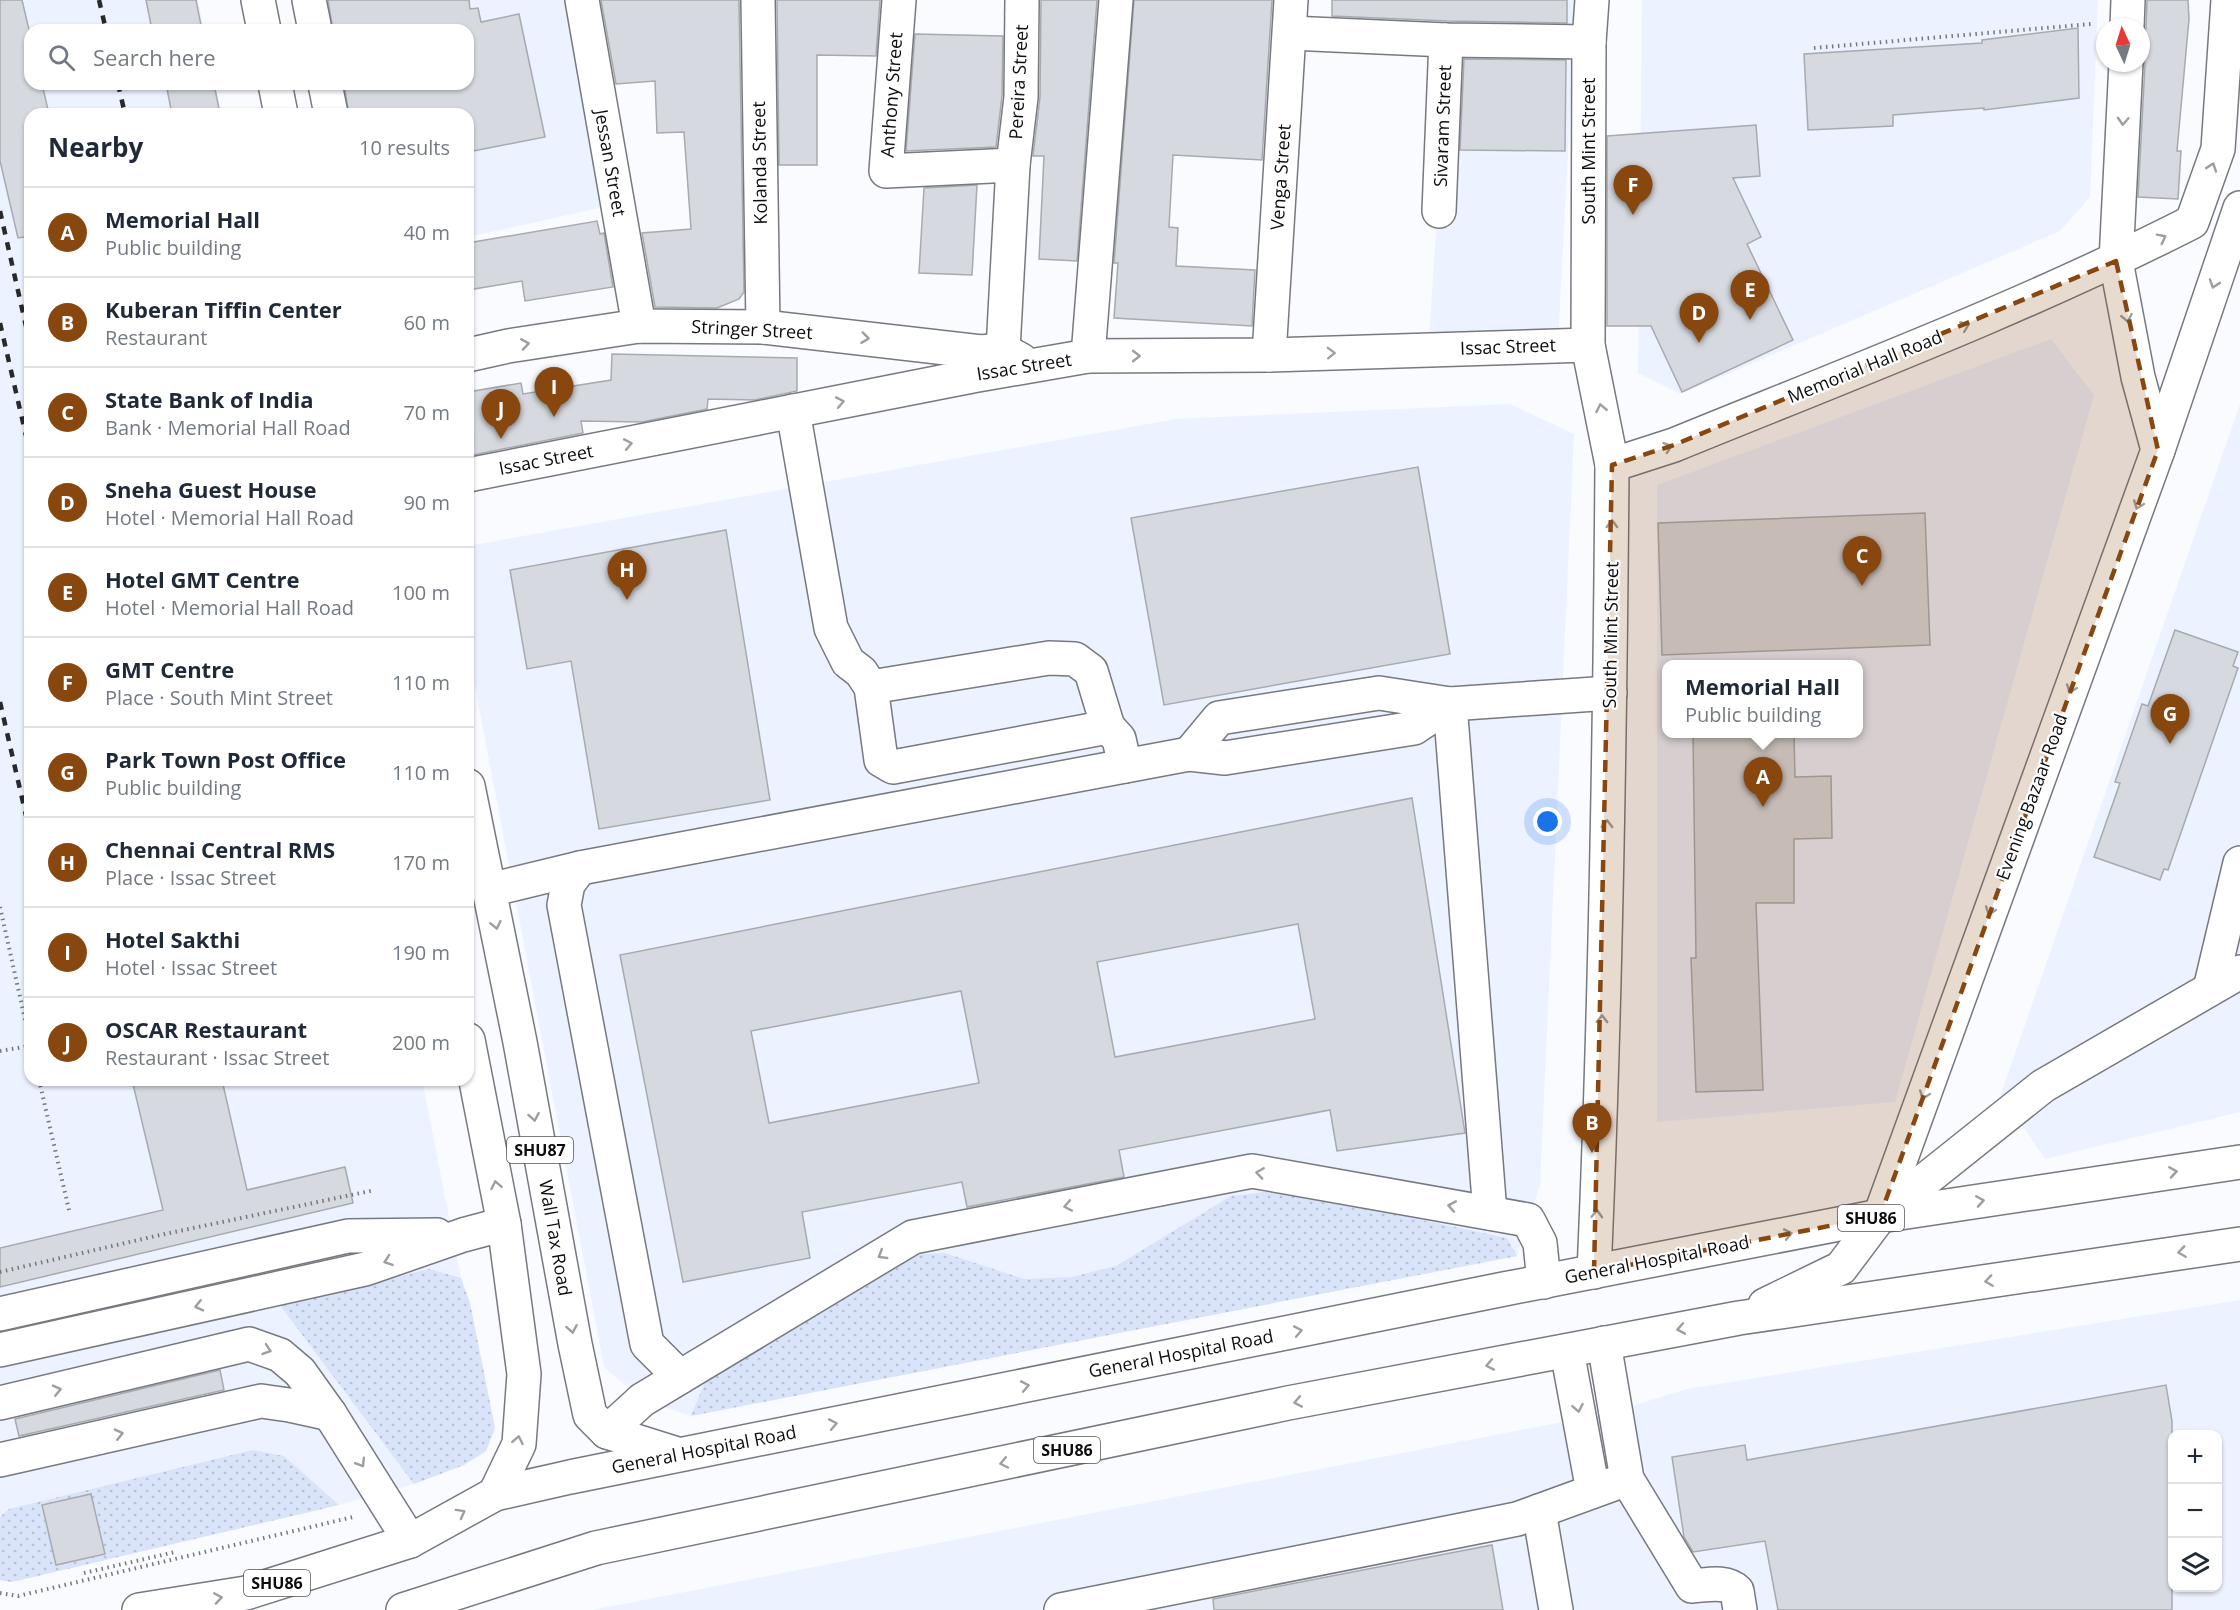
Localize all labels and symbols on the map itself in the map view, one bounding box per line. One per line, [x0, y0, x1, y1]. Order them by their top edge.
north arrow [2096, 18, 2150, 72]
street label: Pereira Street [1003, 24, 1033, 140]
street label: Anthony Street [875, 31, 907, 158]
street label: Sivaram Street [1428, 64, 1456, 188]
street label: South Mint Street [1576, 77, 1600, 225]
street label: Kolanda Street [746, 101, 772, 225]
street label: Jessan Street [589, 106, 632, 218]
one-way arrow [2116, 117, 2129, 126]
street label: Venga Street [1264, 123, 1296, 231]
one-way arrow [2204, 162, 2217, 173]
pin: F [1614, 166, 1652, 215]
one-way arrow [2156, 233, 2167, 245]
pin: E [1730, 270, 1770, 320]
one-way arrow [2209, 278, 2222, 289]
pin: D [1680, 294, 1718, 343]
one-way arrow [2120, 313, 2133, 323]
street label: Stringer Street [691, 314, 813, 344]
one-way arrow [1959, 321, 1970, 333]
street label: Memorial Hall Road [1784, 324, 1946, 408]
one-way arrow [861, 332, 870, 344]
street label: Issac Street [1460, 332, 1556, 360]
one-way arrow [521, 338, 530, 350]
street label: Issac Street [975, 347, 1073, 385]
one-way arrow [1327, 347, 1336, 359]
one-way arrow [1132, 350, 1141, 362]
pin: I [534, 368, 574, 417]
pin: J [482, 390, 520, 439]
one-way arrow [835, 396, 845, 409]
one-way arrow [1595, 403, 1608, 413]
street label: Issac Street [497, 438, 595, 480]
one-way arrow [623, 438, 633, 451]
one-way arrow [1662, 442, 1673, 454]
one-way arrow [2132, 499, 2145, 510]
one-way arrow [1606, 520, 1618, 529]
pin: C [1842, 536, 1882, 586]
pin: H [608, 550, 646, 600]
street label: South Mint Street [1597, 561, 1623, 709]
one-way arrow [2066, 683, 2079, 694]
pin: G [2150, 694, 2190, 744]
street label: Evening Bazaar Road [1990, 710, 2072, 883]
pin: A [1744, 758, 1782, 807]
your location [1533, 807, 1562, 836]
one-way arrow [1601, 820, 1613, 829]
one-way arrow [1985, 906, 1998, 916]
one-way arrow [489, 920, 502, 930]
one-way arrow [1596, 1015, 1608, 1024]
one-way arrow [1919, 1089, 1931, 1100]
pin: B [1572, 1104, 1612, 1153]
one-way arrow [527, 1112, 539, 1121]
road number: SHU87 [507, 1137, 573, 1163]
one-way arrow [2168, 1166, 2177, 1178]
one-way arrow [1255, 1167, 1265, 1179]
street label: Wall Tax Road [534, 1178, 578, 1298]
one-way arrow [490, 1180, 503, 1190]
one-way arrow [1975, 1196, 1985, 1208]
one-way arrow [1064, 1199, 1074, 1212]
one-way arrow [1447, 1200, 1457, 1213]
road number: SHU86 [1838, 1205, 1904, 1231]
one-way arrow [1590, 1209, 1603, 1218]
one-way arrow [1782, 1228, 1792, 1241]
street label: General Hospital Road [1562, 1229, 1751, 1289]
one-way arrow [2178, 1246, 2187, 1258]
one-way arrow [878, 1248, 888, 1260]
one-way arrow [383, 1254, 394, 1267]
one-way arrow [1985, 1275, 1994, 1287]
one-way arrow [194, 1299, 204, 1312]
one-way arrow [1676, 1322, 1686, 1335]
street label: General Hospital Road [1086, 1323, 1275, 1383]
one-way arrow [565, 1324, 578, 1334]
one-way arrow [1293, 1325, 1303, 1338]
one-way arrow [261, 1343, 272, 1355]
one-way arrow [1485, 1358, 1495, 1371]
one-way arrow [1019, 1380, 1029, 1393]
one-way arrow [52, 1384, 62, 1397]
one-way arrow [1293, 1395, 1303, 1408]
one-way arrow [1571, 1403, 1584, 1413]
one-way arrow [828, 1418, 838, 1431]
street label: General Hospital Road [609, 1419, 798, 1479]
one-way arrow [113, 1428, 123, 1441]
one-way arrow [511, 1435, 524, 1445]
road number: SHU86 [1034, 1437, 1100, 1463]
one-way arrow [1000, 1456, 1010, 1469]
one-way arrow [354, 1457, 366, 1467]
one-way arrow [455, 1508, 466, 1520]
road number: SHU86 [244, 1570, 310, 1596]
one-way arrow [213, 1592, 222, 1604]

